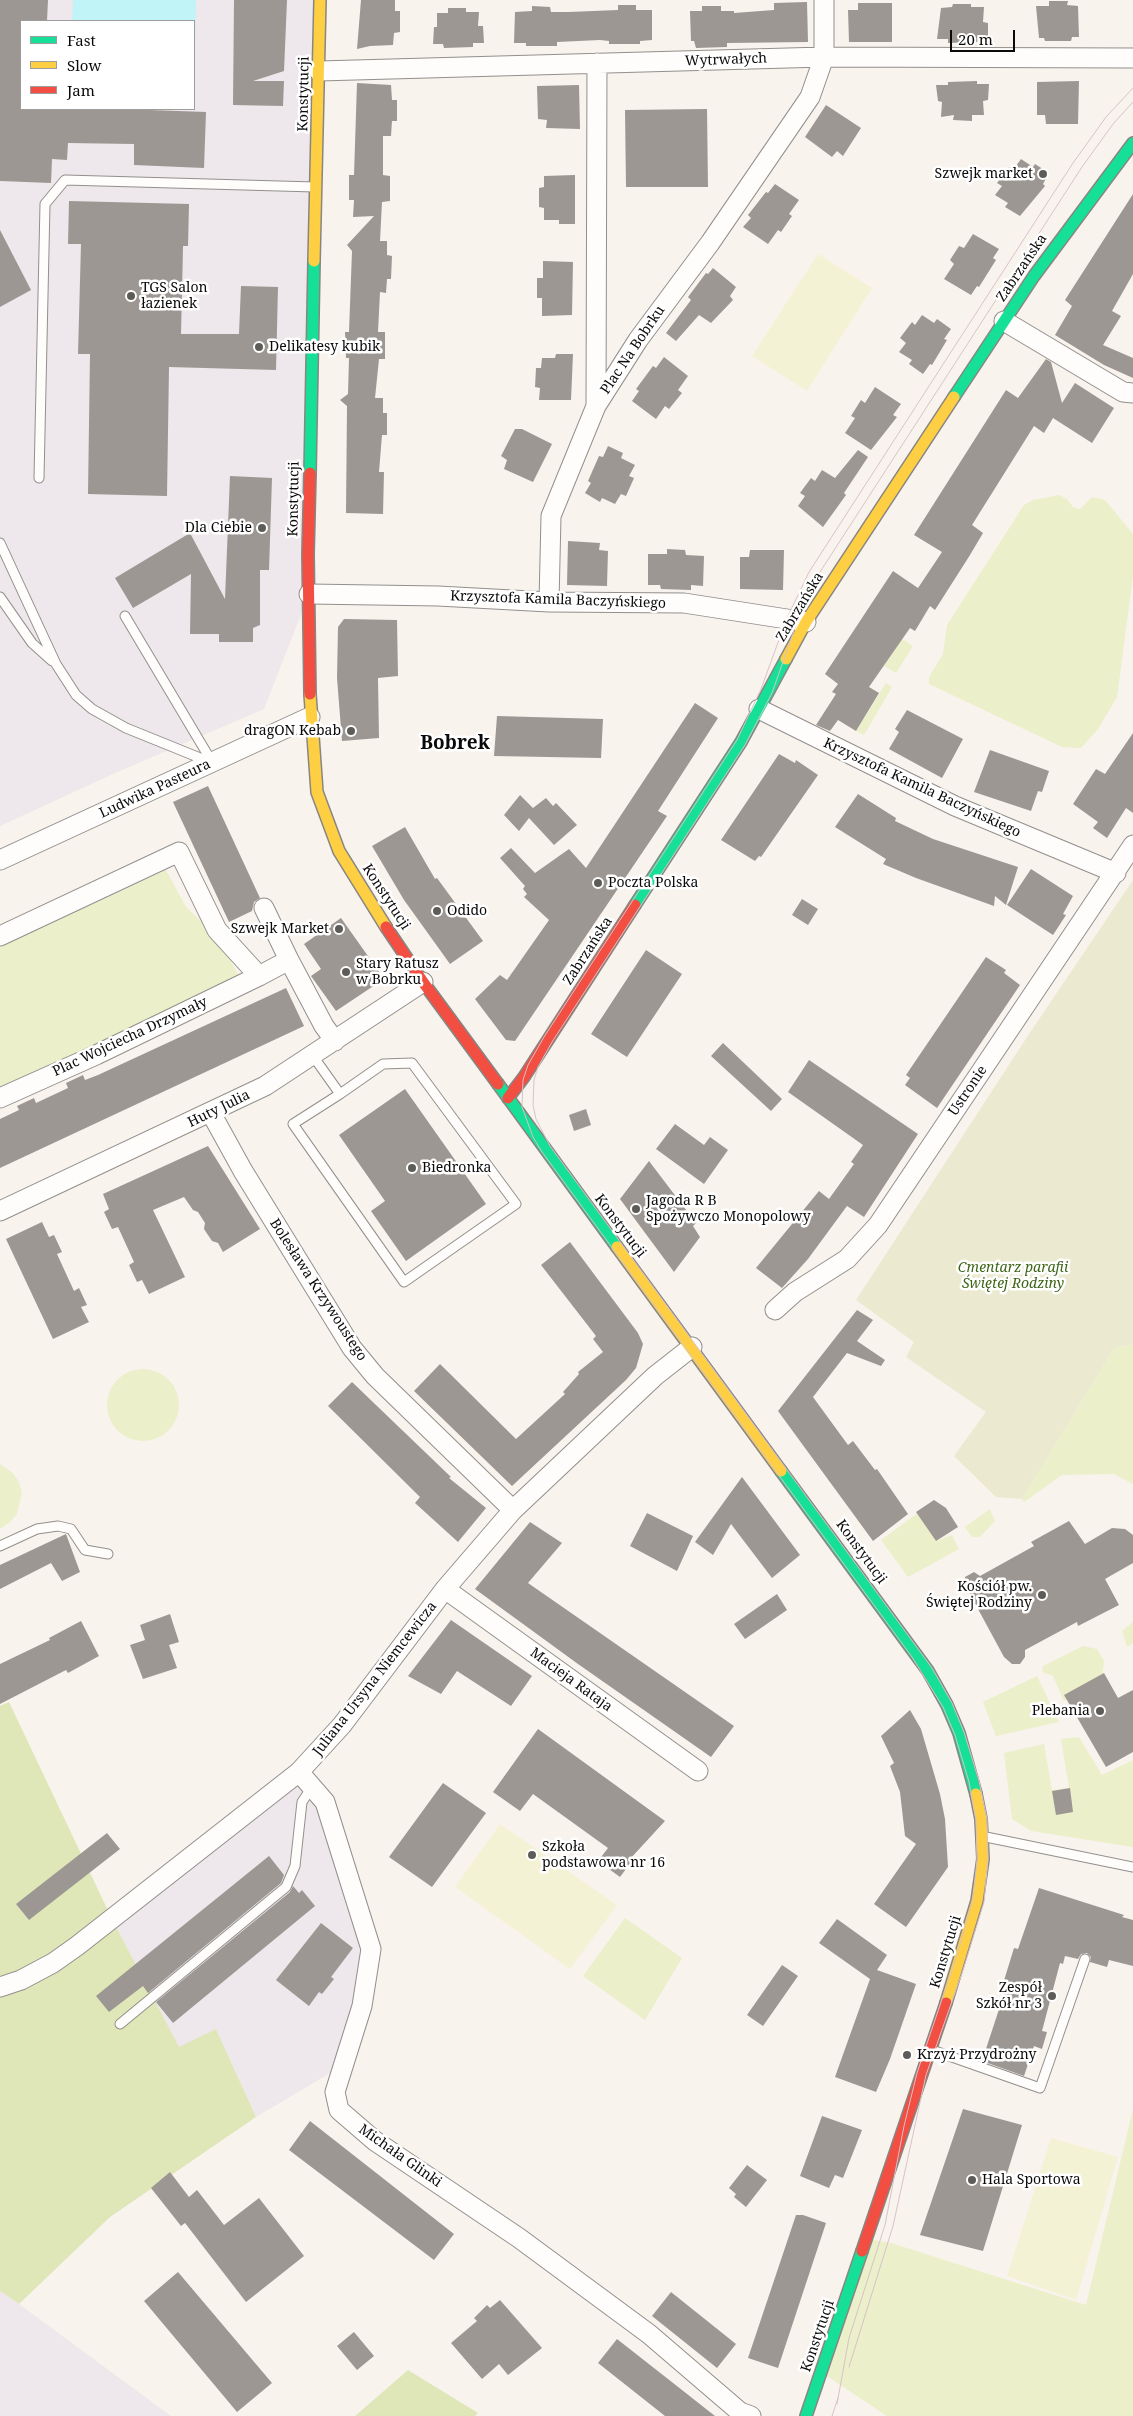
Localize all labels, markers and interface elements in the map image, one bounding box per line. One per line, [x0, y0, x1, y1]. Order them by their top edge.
legend [20, 20, 195, 110]
scale bar [953, 20, 1018, 52]
text: 20 m [958, 29, 993, 49]
text: Fast [67, 30, 96, 50]
street label: Wytrwałych [685, 50, 767, 70]
text: Slow [67, 55, 101, 75]
street label: Konstytucji [295, 56, 313, 132]
text: Jam [67, 80, 95, 100]
place label: Szwejk market [935, 166, 1033, 182]
marker: Szwejk market [1037, 168, 1049, 180]
street label: Zabrzańska [993, 231, 1051, 305]
place label: TGS Salon łazienek [141, 280, 207, 312]
marker: TGS Salon łazienek [125, 290, 137, 302]
street label: Plac Na Bobrku [597, 303, 669, 397]
place label: Delikatesy kubik [269, 339, 380, 355]
marker: Delikatesy kubik [253, 341, 265, 353]
street label: Konstytucji [285, 461, 303, 537]
place label: Dla Ciebie [185, 520, 252, 536]
marker: Dla Ciebie [256, 522, 268, 534]
street label: Zabrzańska [773, 569, 827, 645]
street label: Krzysztofa Kamila Baczyńskiego [450, 588, 666, 612]
place label: dragON Kebab [244, 723, 341, 739]
marker: dragON Kebab [345, 725, 357, 737]
district label: Bobrek [420, 733, 490, 755]
street label: Krzysztofa Kamila Baczyńskiego [821, 735, 1023, 841]
street label: Ludwika Pasteura [97, 756, 213, 822]
street label: Konstytucji [358, 861, 414, 933]
place label: Poczta Polska [608, 875, 698, 891]
marker: Poczta Polska [592, 877, 604, 889]
place label: Odido [447, 903, 487, 919]
marker: Odido [431, 905, 443, 917]
street label: Zabrzańska [560, 914, 616, 988]
place label: Szwejk Market [231, 921, 329, 937]
marker: Szwejk Market [333, 923, 345, 935]
place label: Stary Ratusz w Bobrku [356, 956, 439, 989]
marker: Stary Ratusz w Bobrku [340, 966, 352, 978]
street label: Plac Wojciecha Drzymały [50, 994, 210, 1080]
street label: Ustronie [945, 1063, 991, 1119]
street label: Huty Julia [185, 1087, 253, 1131]
place label: Biedronka [422, 1160, 491, 1176]
marker: Biedronka [406, 1162, 418, 1174]
street label: Konstytucji [591, 1191, 649, 1261]
place label: Jagoda R B Spożywczo Monopolowy [646, 1193, 811, 1226]
marker: Jagoda R B Spożywczo Monopolowy [630, 1203, 642, 1215]
street label: Bolesława Krzywoustego [266, 1216, 370, 1364]
park label: Cmentarz parafii Świętej Rodziny [958, 1260, 1068, 1292]
street label: Konstytucji [832, 1517, 890, 1587]
place label: Kościół pw. Świętej Rodziny [926, 1579, 1032, 1611]
marker: Kościół pw. Świętej Rodziny [1036, 1589, 1048, 1601]
street label: Juliana Ursyna Niemcewicza [309, 1598, 441, 1760]
street label: Macieja Rataja [527, 1645, 615, 1715]
place label: Plebania [1032, 1703, 1090, 1719]
marker: Plebania [1094, 1705, 1106, 1717]
place label: Szkoła podstawowa nr 16 [542, 1839, 665, 1871]
marker: Szkoła podstawowa nr 16 [526, 1849, 538, 1861]
street label: Konstytucji [927, 1914, 965, 1990]
place label: Zespół Szkół nr 3 [976, 1980, 1042, 2012]
marker: Zespół Szkół nr 3 [1046, 1990, 1058, 2002]
place label: Krzyż Przydrożny [917, 2047, 1036, 2063]
marker: Krzyż Przydrożny [901, 2049, 913, 2061]
street label: Michała Glinki [355, 2121, 445, 2191]
place label: Hala Sportowa [982, 2172, 1081, 2188]
marker: Hala Sportowa [966, 2174, 978, 2186]
street label: Konstytucji [798, 2298, 838, 2374]

